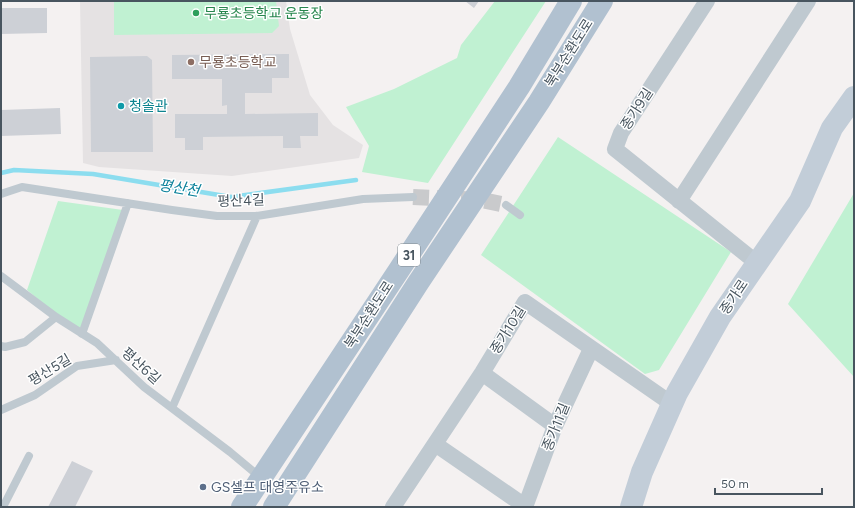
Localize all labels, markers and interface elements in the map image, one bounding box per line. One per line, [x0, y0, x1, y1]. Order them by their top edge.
place label: 무룡초등학교 운동장 [204, 5, 323, 22]
marker: 무룡초등학교 운동장 [191, 8, 201, 18]
street label: 북부순환도로 [541, 16, 597, 90]
place label: 무룡초등학교 [199, 54, 276, 71]
marker: 무룡초등학교 [186, 57, 196, 67]
street label: 종가9길 [617, 85, 657, 133]
place label: 청솔관 [129, 98, 168, 115]
marker: 청솔관 [116, 101, 126, 111]
water label: 평산천 [157, 176, 203, 200]
street label: 평산4길 [217, 192, 265, 210]
road number: 31 [398, 244, 420, 266]
street label: 종가로 [716, 276, 752, 318]
street label: 북부순환도로 [341, 278, 397, 352]
street label: 종가10길 [487, 303, 529, 357]
street label: 평산6길 [118, 344, 164, 388]
street label: 평산5길 [26, 351, 74, 389]
street label: 종가11길 [539, 401, 573, 453]
scale bar [715, 470, 822, 496]
text: 50 m [721, 477, 749, 491]
place label: GS셀프 대영주유소 [211, 479, 324, 496]
marker: GS셀프 대영주유소 [198, 482, 208, 492]

